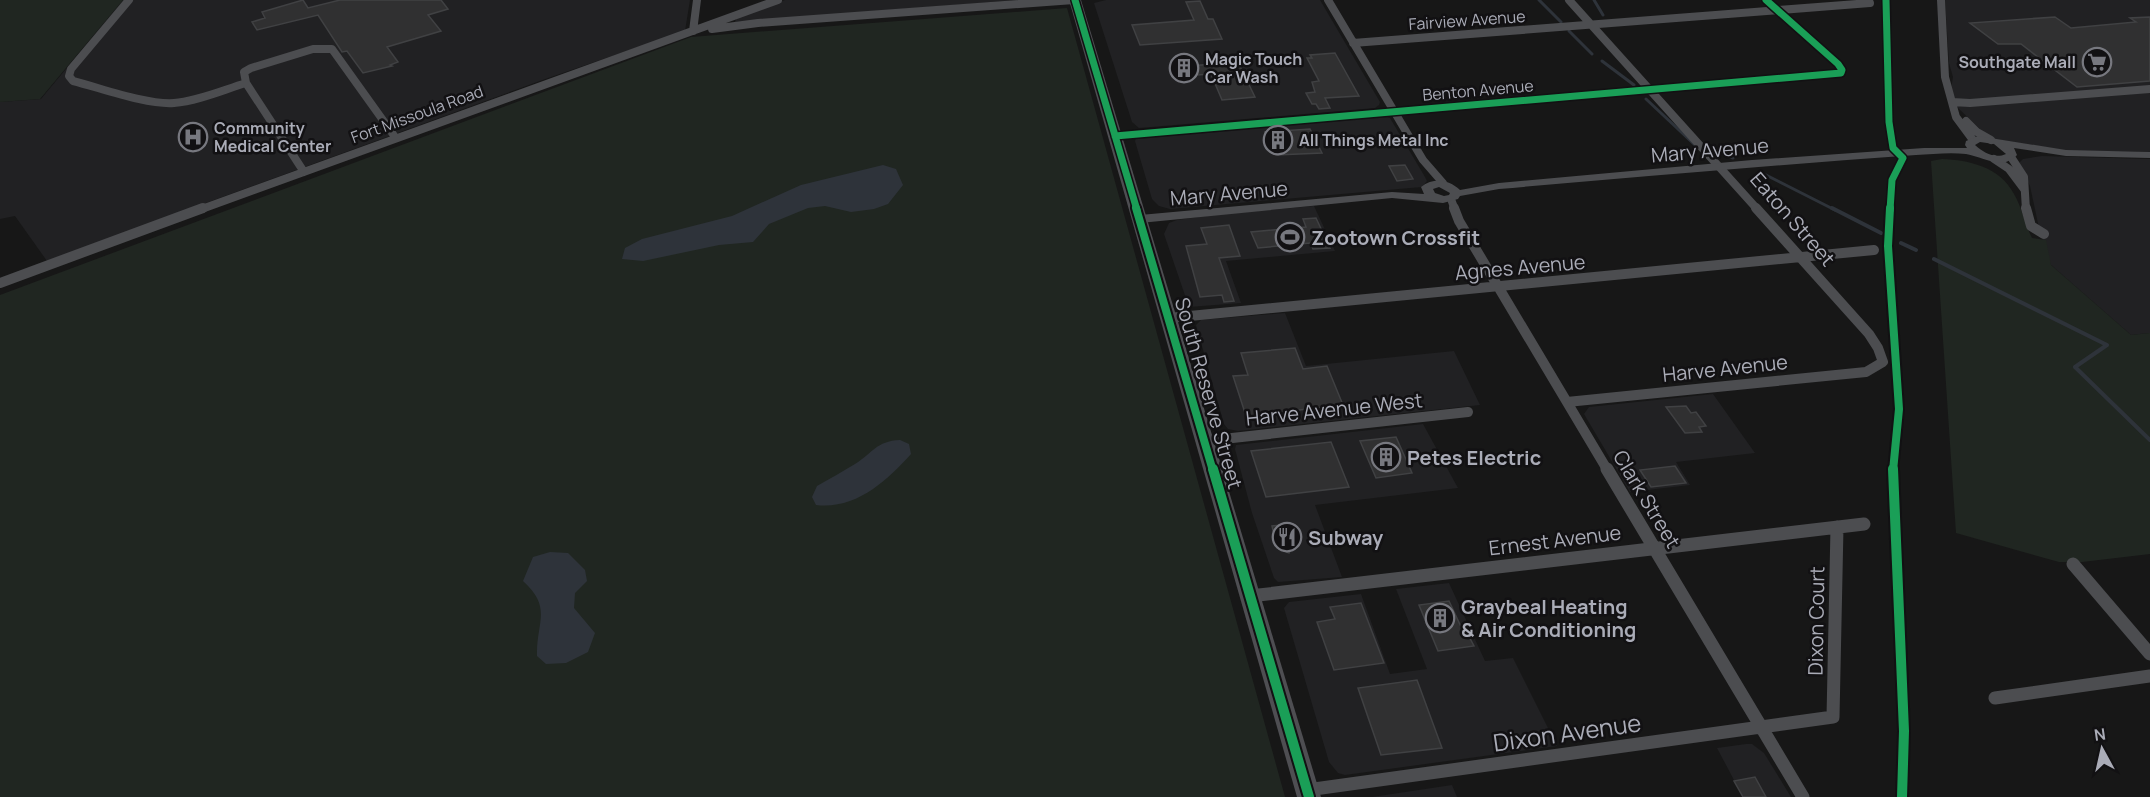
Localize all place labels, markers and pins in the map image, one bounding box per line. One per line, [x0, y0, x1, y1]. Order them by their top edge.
supermarket icon: Southgate Mall [2081, 46, 2113, 78]
place label: Magic Touch Car Wash [1205, 48, 1302, 88]
place label: Southgate Mall [1958, 51, 2076, 73]
building icon: Magic Touch Car Wash [1168, 52, 1200, 84]
place label: Community Medical Center [214, 117, 331, 157]
hospital icon: Community Medical Center [177, 121, 209, 153]
building icon: All Things Metal Inc [1262, 124, 1294, 156]
place label: All Things Metal Inc [1299, 129, 1449, 151]
sports icon: Zootown Crossfit [1274, 221, 1306, 253]
place label: Zootown Crossfit [1311, 224, 1480, 251]
building icon: Petes Electric [1370, 441, 1402, 473]
place label: Petes Electric [1407, 444, 1541, 471]
restaurant icon: Subway [1271, 521, 1303, 553]
place label: Subway [1308, 524, 1384, 551]
place label: Graybeal Heating & Air Conditioning [1461, 593, 1636, 643]
building icon: Graybeal Heating & Air Conditioning [1424, 602, 1456, 634]

